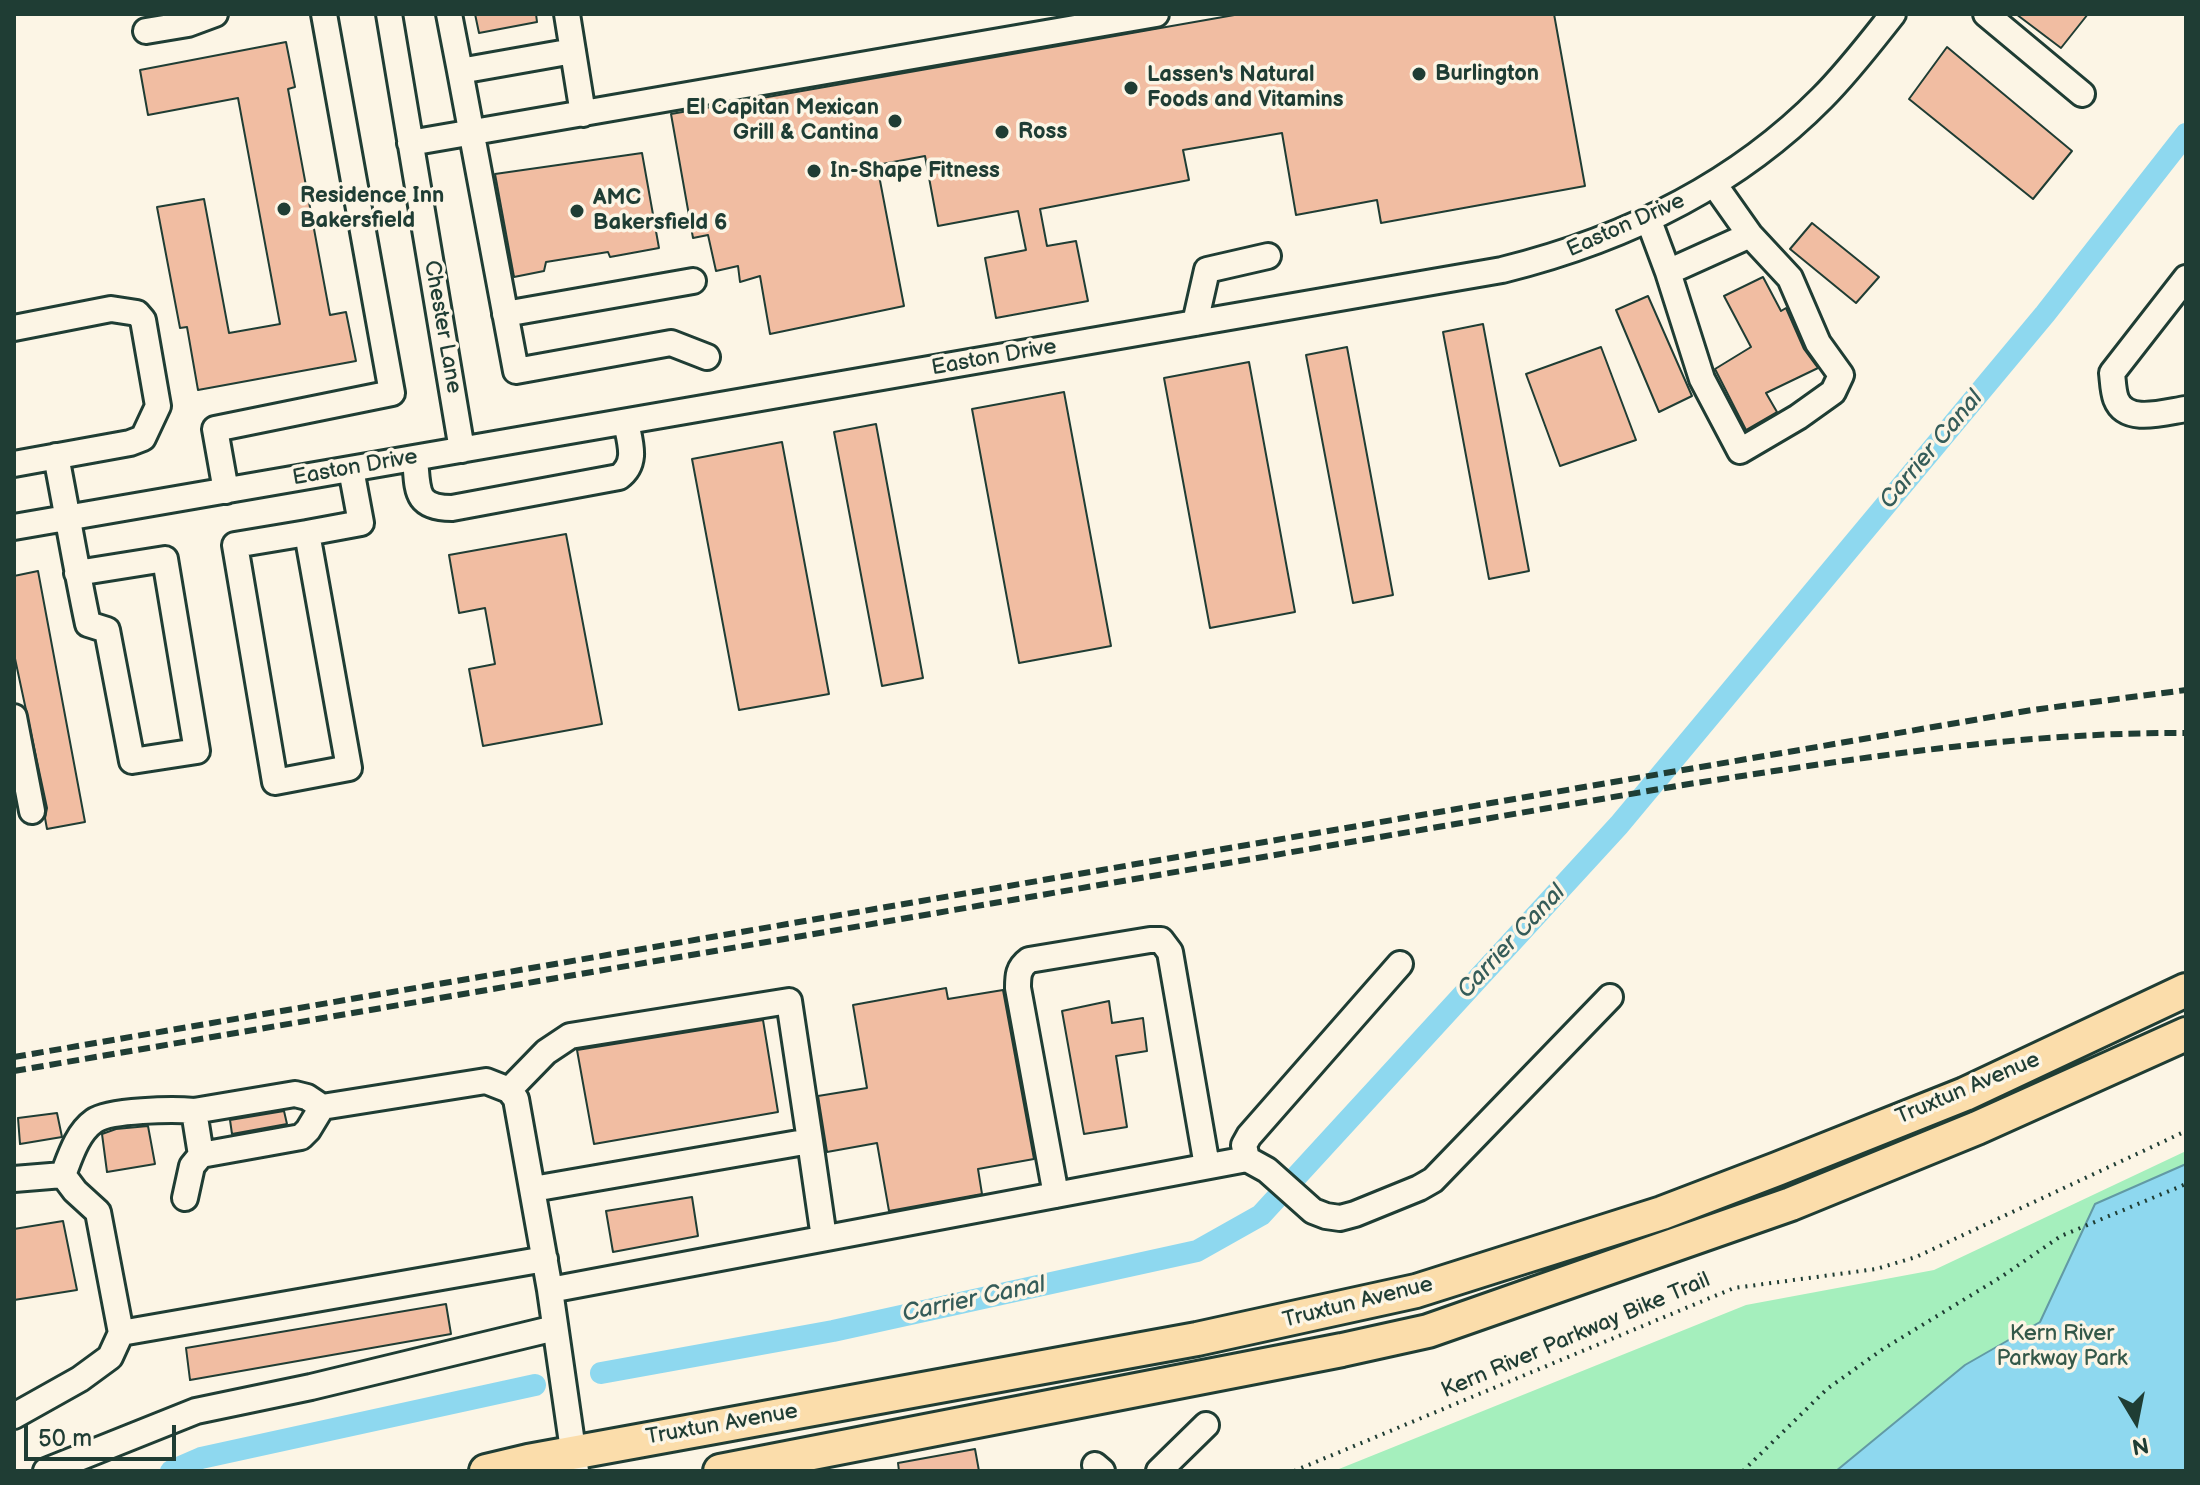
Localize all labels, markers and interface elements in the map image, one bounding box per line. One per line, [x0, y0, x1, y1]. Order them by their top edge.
place label: Burlington [1435, 61, 1539, 87]
place label: Lassen's Natural Foods and Vitamins [1147, 62, 1344, 114]
marker: Burlington [1410, 65, 1428, 83]
marker: Lassen's Natural Foods and Vitamins [1122, 79, 1140, 97]
place label: El Capitan Mexican Grill & Cantina [686, 95, 879, 146]
marker: El Capitan Mexican Grill & Cantina [886, 112, 904, 130]
place label: Ross [1018, 119, 1067, 145]
marker: Ross [993, 123, 1011, 141]
place label: In-Shape Fitness [830, 158, 1000, 184]
marker: In-Shape Fitness [805, 162, 823, 180]
place label: Residence Inn Bakersfield [300, 183, 444, 234]
place label: AMC Bakersfield 6 [593, 185, 727, 236]
street label: Easton Drive [1563, 188, 1689, 264]
marker: Residence Inn Bakersfield [275, 200, 293, 218]
marker: AMC Bakersfield 6 [568, 202, 586, 220]
street label: Chester Lane [417, 258, 467, 396]
street label: Easton Drive [929, 334, 1059, 382]
water label: Carrier Canal [1874, 385, 1990, 515]
street label: Easton Drive [290, 444, 420, 492]
water label: Carrier Canal [1452, 879, 1572, 1005]
street label: Truxtun Avenue [1892, 1047, 2044, 1131]
street label: Kern River Parkway Bike Trail [1438, 1267, 1714, 1405]
water label: Carrier Canal [900, 1271, 1048, 1329]
street label: Truxtun Avenue [1280, 1272, 1436, 1334]
park label: Kern River Parkway Park [1996, 1321, 2128, 1372]
north arrow [2096, 1381, 2176, 1461]
street label: Truxtun Avenue [644, 1399, 800, 1451]
scale bar [28, 1409, 180, 1459]
text: 50 m [38, 1424, 92, 1453]
text: N [2130, 1430, 2151, 1460]

